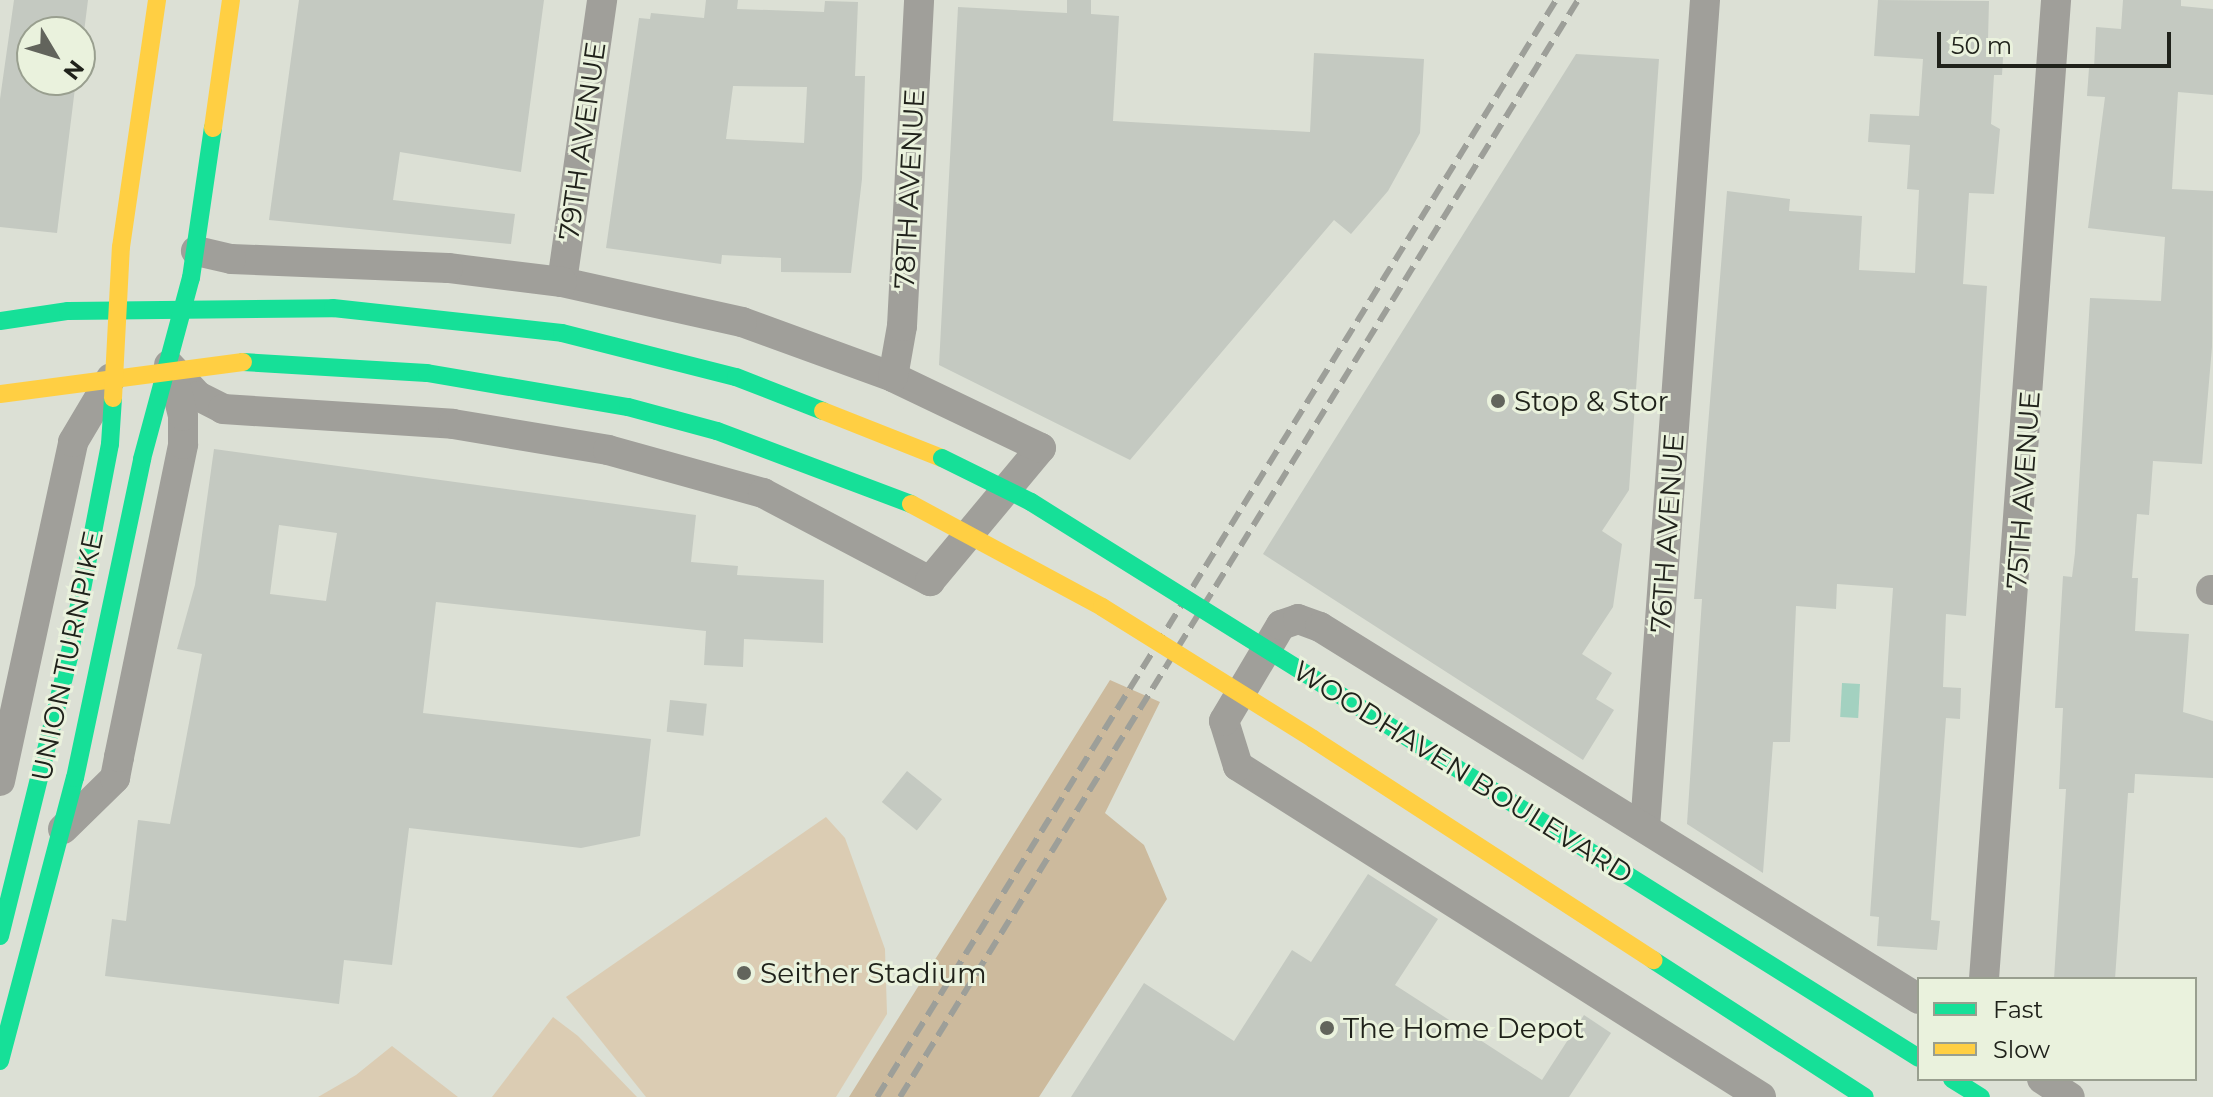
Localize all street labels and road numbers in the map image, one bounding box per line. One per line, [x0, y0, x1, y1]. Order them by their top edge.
street label: 79TH AVENUE [551, 40, 613, 242]
street label: 78TH AVENUE [887, 88, 931, 290]
street label: 75TH AVENUE [1999, 390, 2047, 590]
street label: 76TH AVENUE [1643, 432, 1691, 634]
street label: UNION TURNPIKE [24, 528, 110, 784]
street label: WOODHAVEN BOULEVARD [1287, 653, 1639, 891]

